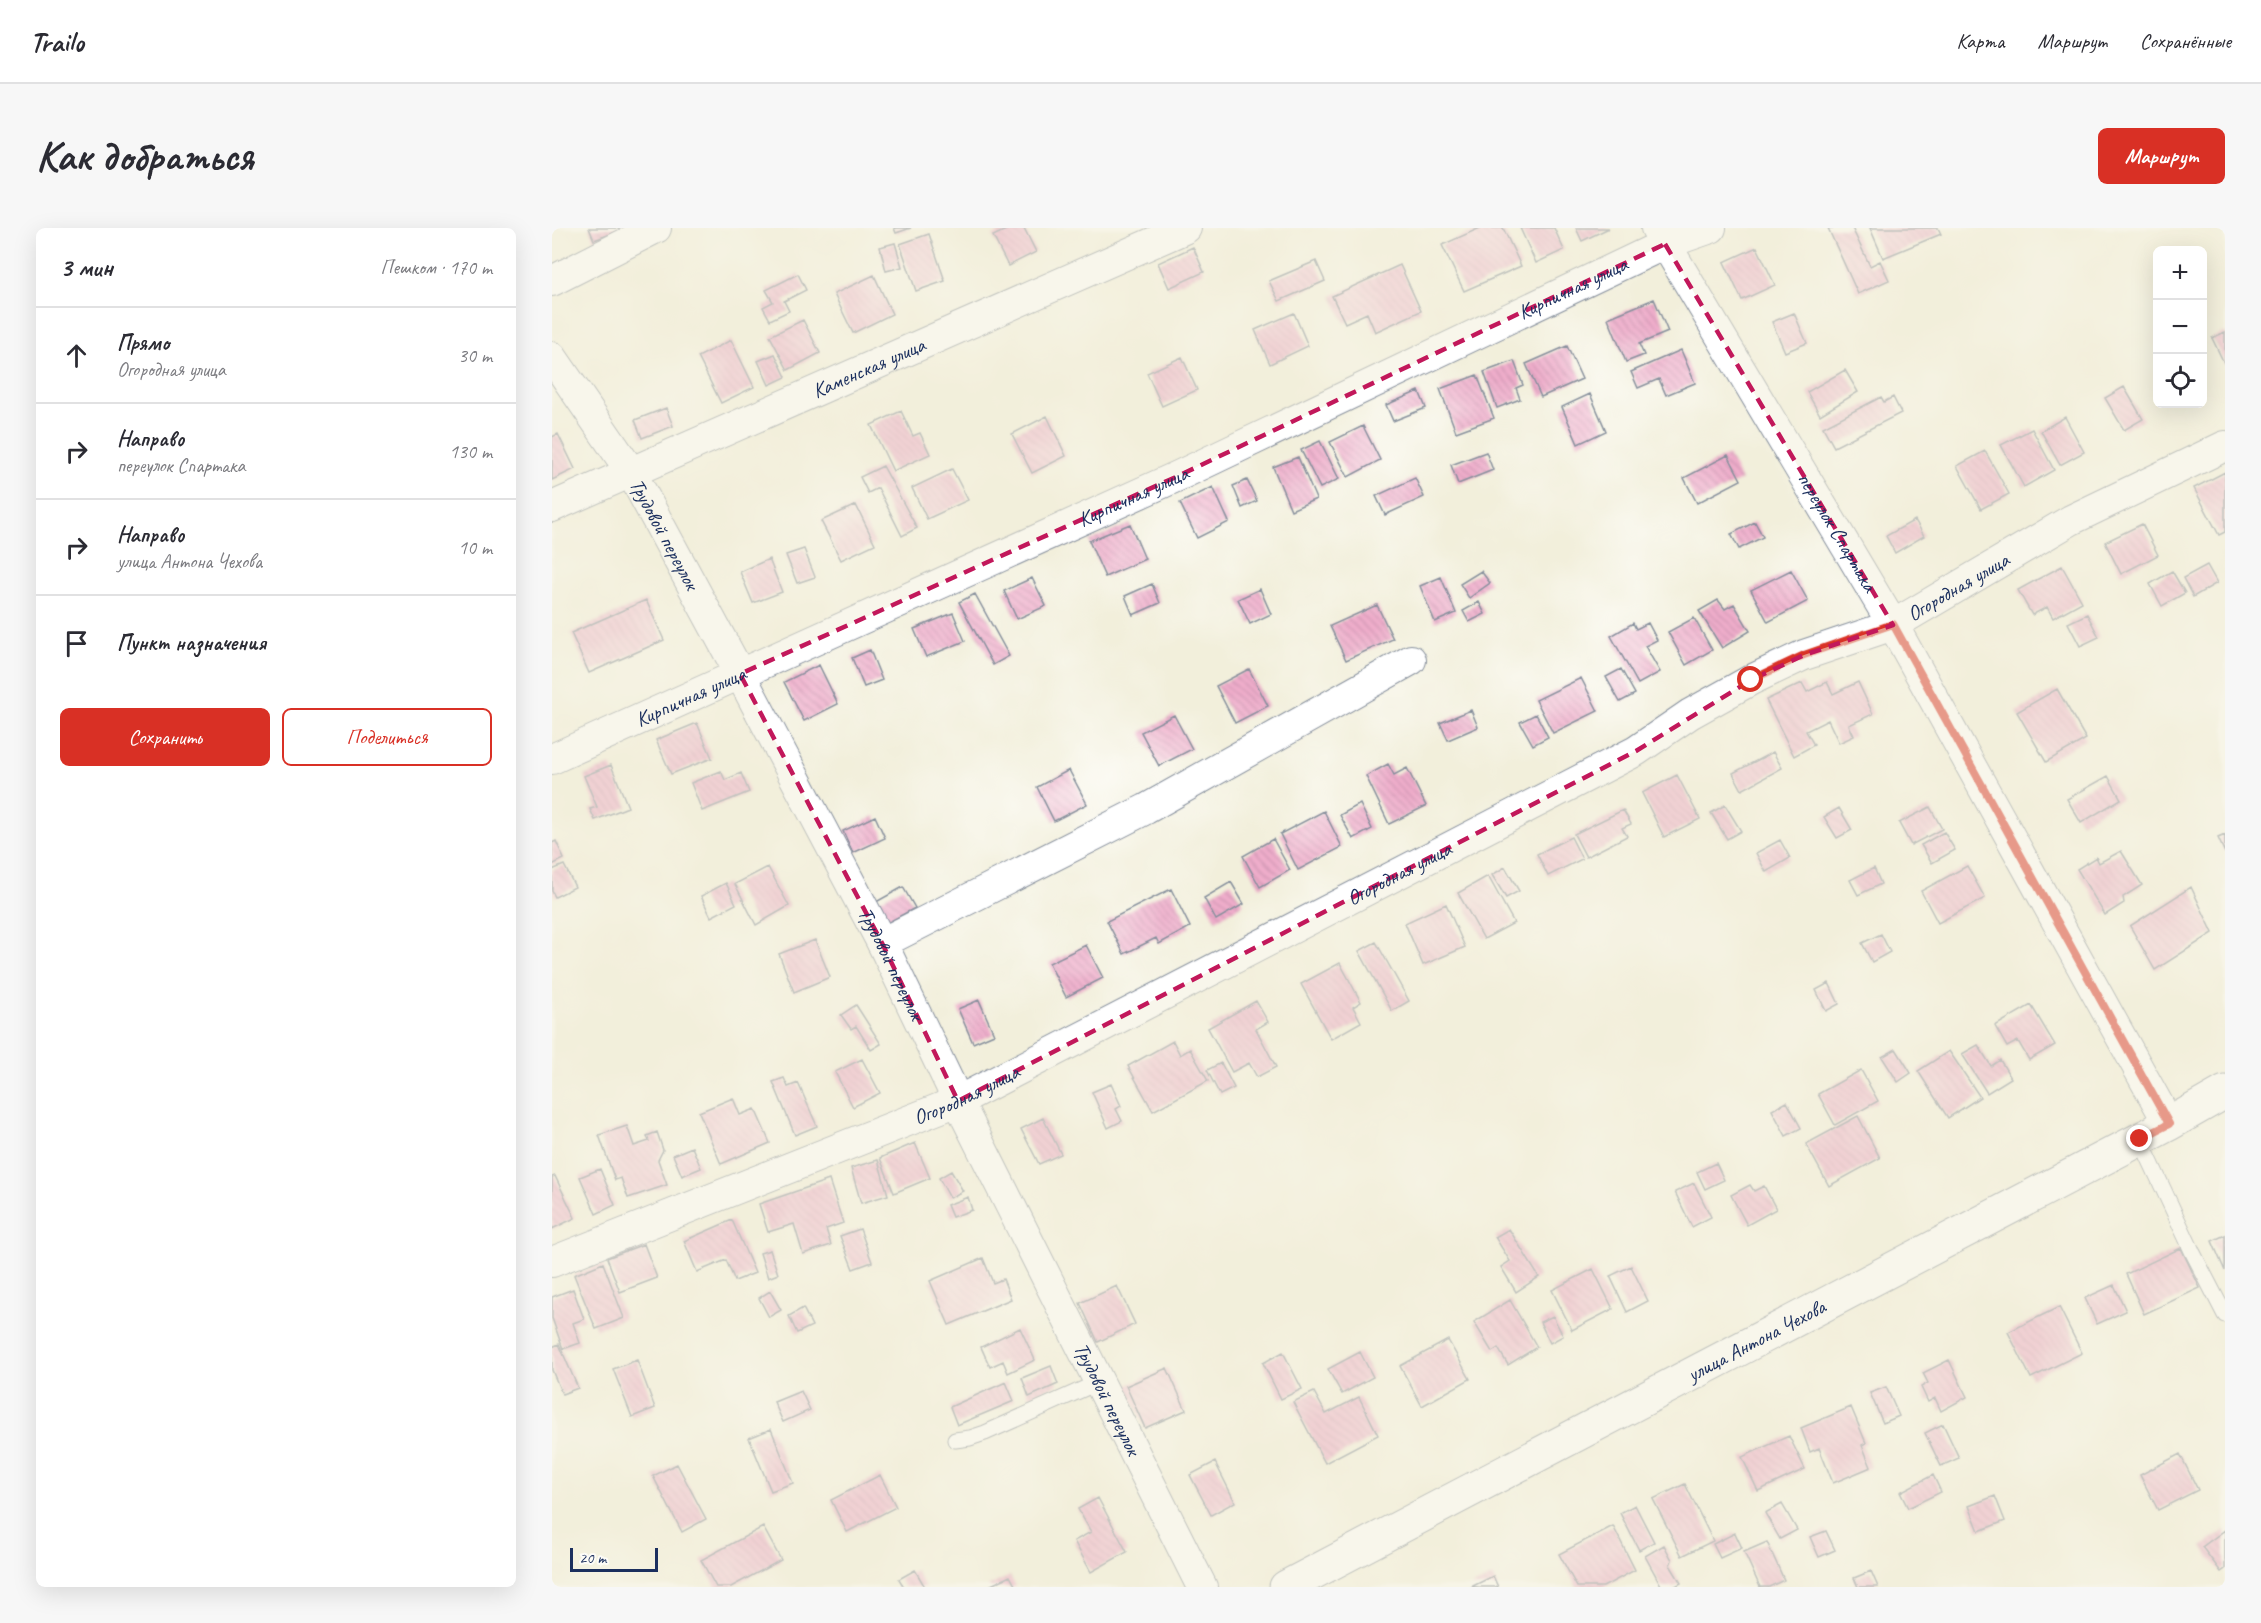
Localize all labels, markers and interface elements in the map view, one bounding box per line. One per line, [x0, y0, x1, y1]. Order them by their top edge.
text: Trailo [30, 24, 84, 59]
text: Карта [1956, 28, 2005, 54]
text: Маршрут [2038, 28, 2107, 54]
text: Сохранённые [2140, 28, 2231, 54]
button: Маршрут [2098, 128, 2225, 184]
text: Как добраться [36, 130, 253, 183]
map controls [2153, 246, 2207, 408]
button: + [2153, 246, 2207, 300]
street label: Кирпичная улица [1514, 250, 1633, 325]
text: 3 мин [60, 251, 113, 284]
text: Пешком · 170 m [380, 255, 492, 280]
button: − [2153, 300, 2207, 354]
text: Прямо [117, 329, 169, 357]
street label: Каменская улица [808, 331, 931, 404]
icon: ahead [60, 339, 93, 372]
text: 30 m [458, 343, 492, 368]
button: locate [2153, 354, 2207, 408]
text: Огородная улица [117, 357, 226, 382]
text: Направо [117, 425, 184, 453]
icon: right [60, 435, 93, 468]
text: 130 m [449, 439, 492, 464]
text: переулок Спартака [117, 453, 245, 478]
street label: Кирпичная улица [1074, 459, 1194, 532]
street label: переулок Спартака [1792, 467, 1884, 598]
street label: Трудовой переулок [624, 474, 706, 596]
text: Направо [117, 521, 184, 549]
icon: right [60, 531, 93, 564]
text: 10 m [458, 535, 492, 560]
street label: Огородная улица [1902, 546, 2015, 627]
text: улица Антона Чехова [117, 549, 262, 574]
icon: arrive [60, 627, 93, 660]
text: Пункт назначения [117, 629, 266, 657]
street label: Кирпичная улица [631, 659, 751, 733]
route start [1737, 666, 1763, 692]
button: Сохранить [60, 708, 270, 766]
button: Поделиться [282, 708, 492, 766]
street label: Огородная улица [1342, 835, 1457, 911]
street label: Трудовой переулок [853, 903, 931, 1026]
street label: Огородная улица [910, 1058, 1025, 1130]
route end [2126, 1125, 2152, 1151]
street label: улица Антона Чехова [1681, 1293, 1831, 1388]
street label: Трудовой переулок [1069, 1338, 1148, 1462]
scale bar [570, 1545, 658, 1572]
text: 20 m [579, 1548, 606, 1568]

